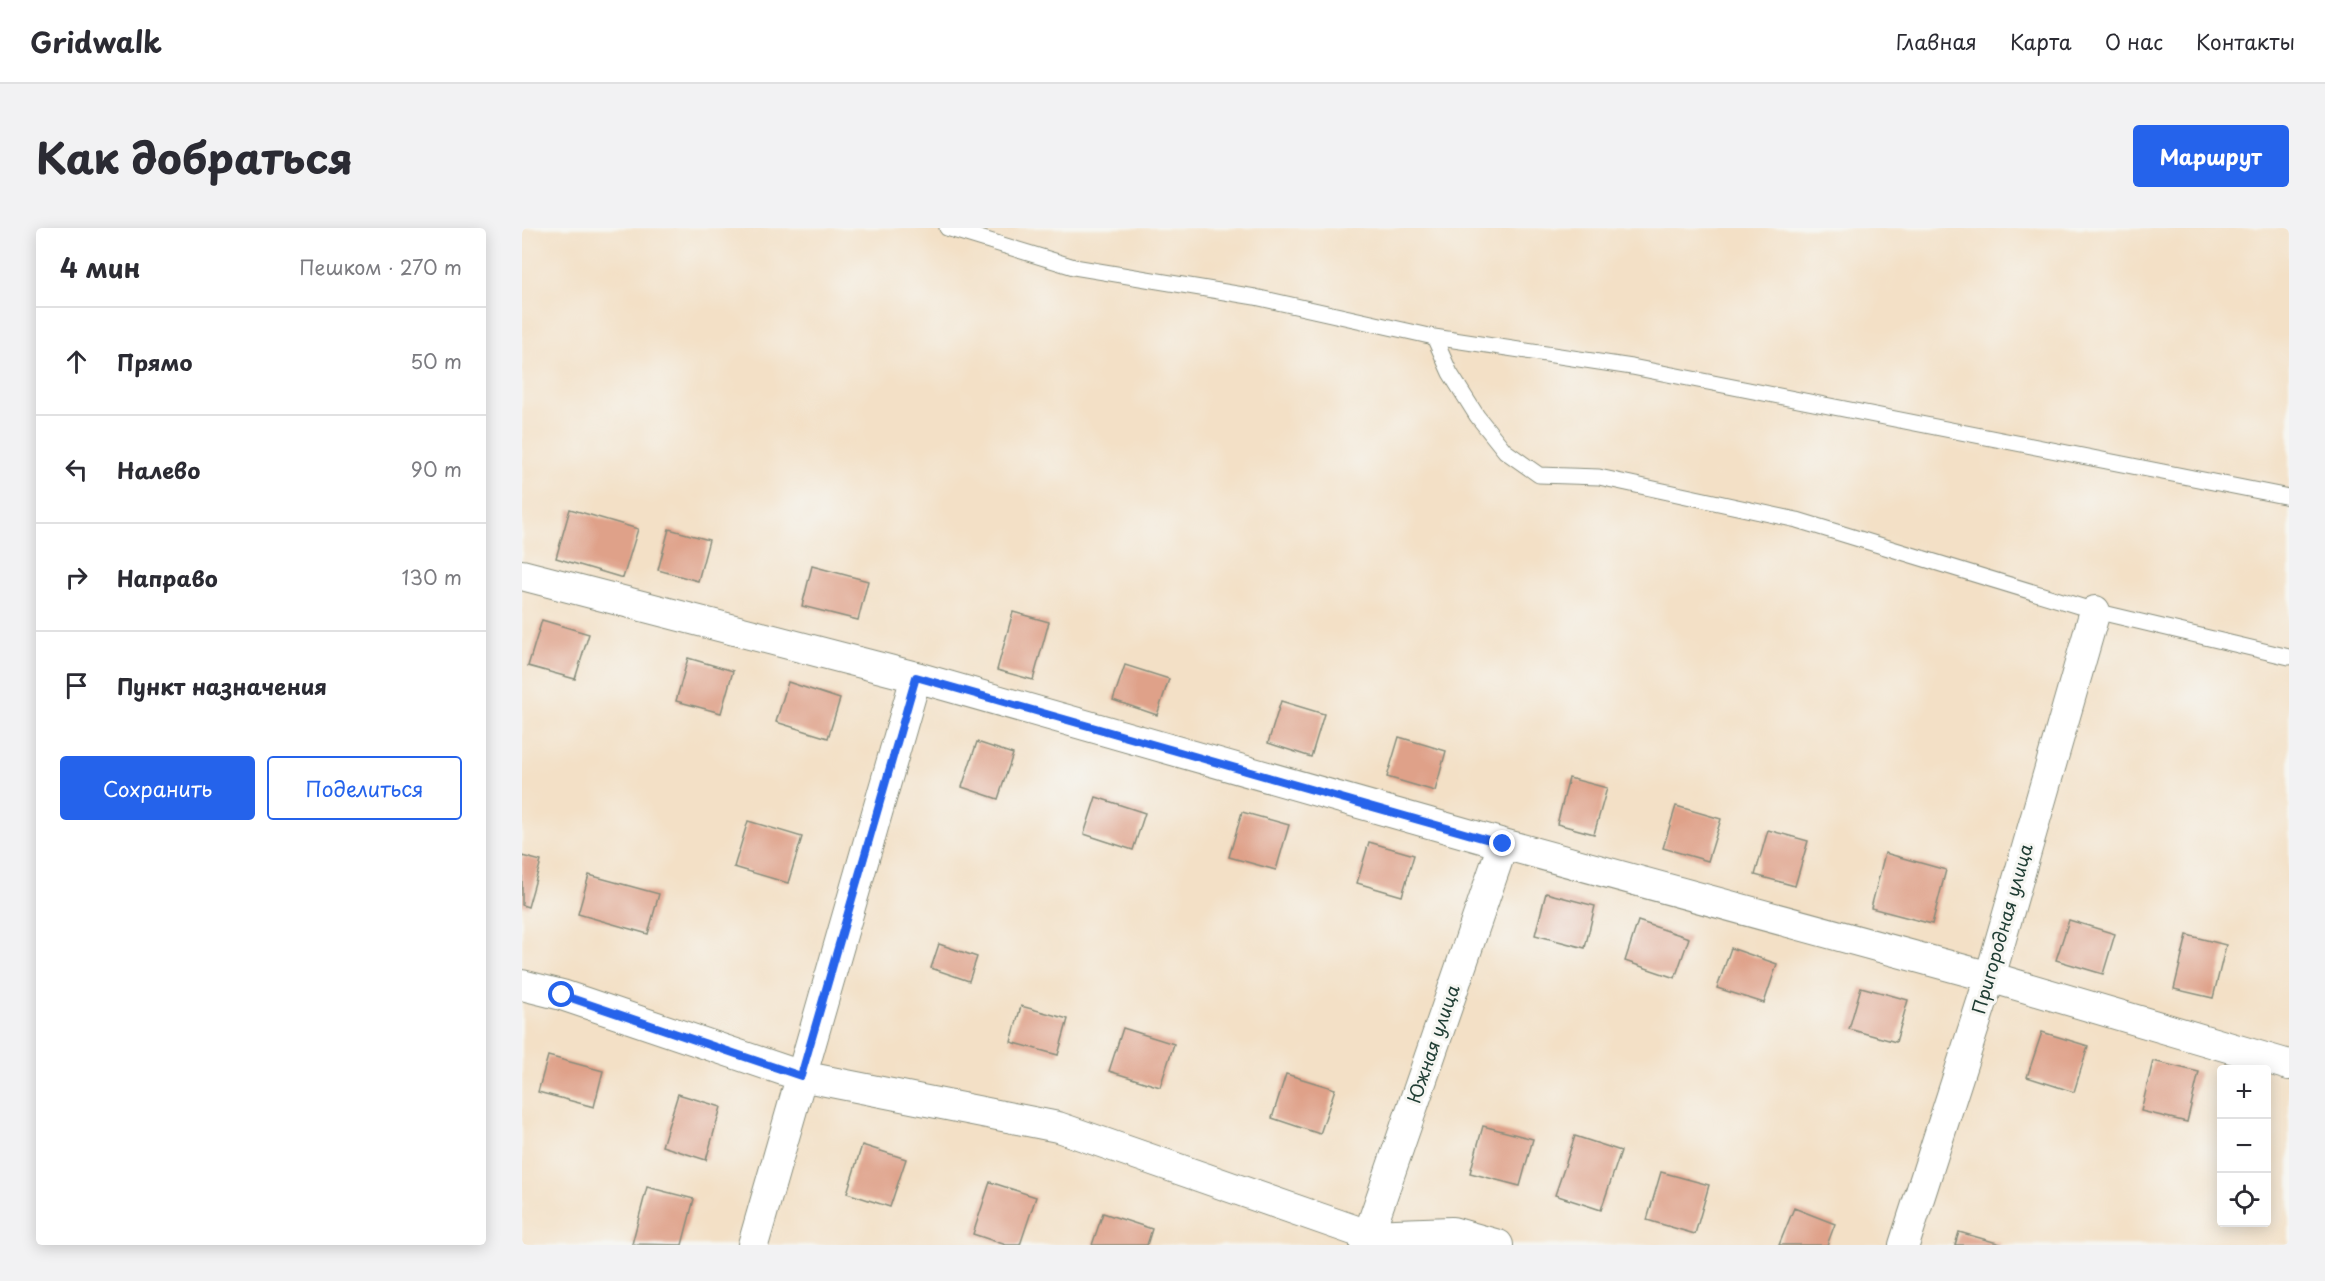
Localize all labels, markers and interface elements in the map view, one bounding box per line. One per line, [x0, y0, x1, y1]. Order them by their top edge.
text: Gridwalk [30, 20, 162, 63]
text: Главная [1896, 25, 1977, 57]
text: Карта [2010, 25, 2072, 57]
text: О нас [2105, 25, 2163, 57]
text: Контакты [2196, 25, 2295, 57]
text: Как добраться [36, 125, 353, 188]
button: Маршрут [2133, 125, 2289, 187]
text: 4 мин [60, 248, 141, 287]
text: Пешком · 270 m [299, 252, 462, 282]
icon: ahead [60, 345, 93, 378]
text: Прямо [117, 345, 192, 378]
text: 50 m [410, 346, 462, 376]
icon: left [60, 453, 93, 486]
text: Налево [117, 453, 200, 486]
text: 90 m [411, 454, 462, 484]
icon: right [60, 561, 93, 594]
text: Направо [117, 561, 218, 594]
text: 130 m [402, 562, 462, 592]
icon: arrive [60, 669, 93, 702]
text: Пункт назначения [117, 669, 327, 702]
button: Сохранить [60, 756, 255, 820]
button: Поделиться [267, 756, 462, 820]
route end [1489, 830, 1515, 856]
street label: Пригородная улица [1964, 840, 2039, 1017]
street label: Южная улица [1400, 980, 1466, 1106]
route start [548, 981, 574, 1007]
map controls [2217, 1065, 2271, 1227]
button: + [2217, 1065, 2271, 1119]
button: − [2217, 1119, 2271, 1173]
button: locate [2217, 1173, 2271, 1227]

